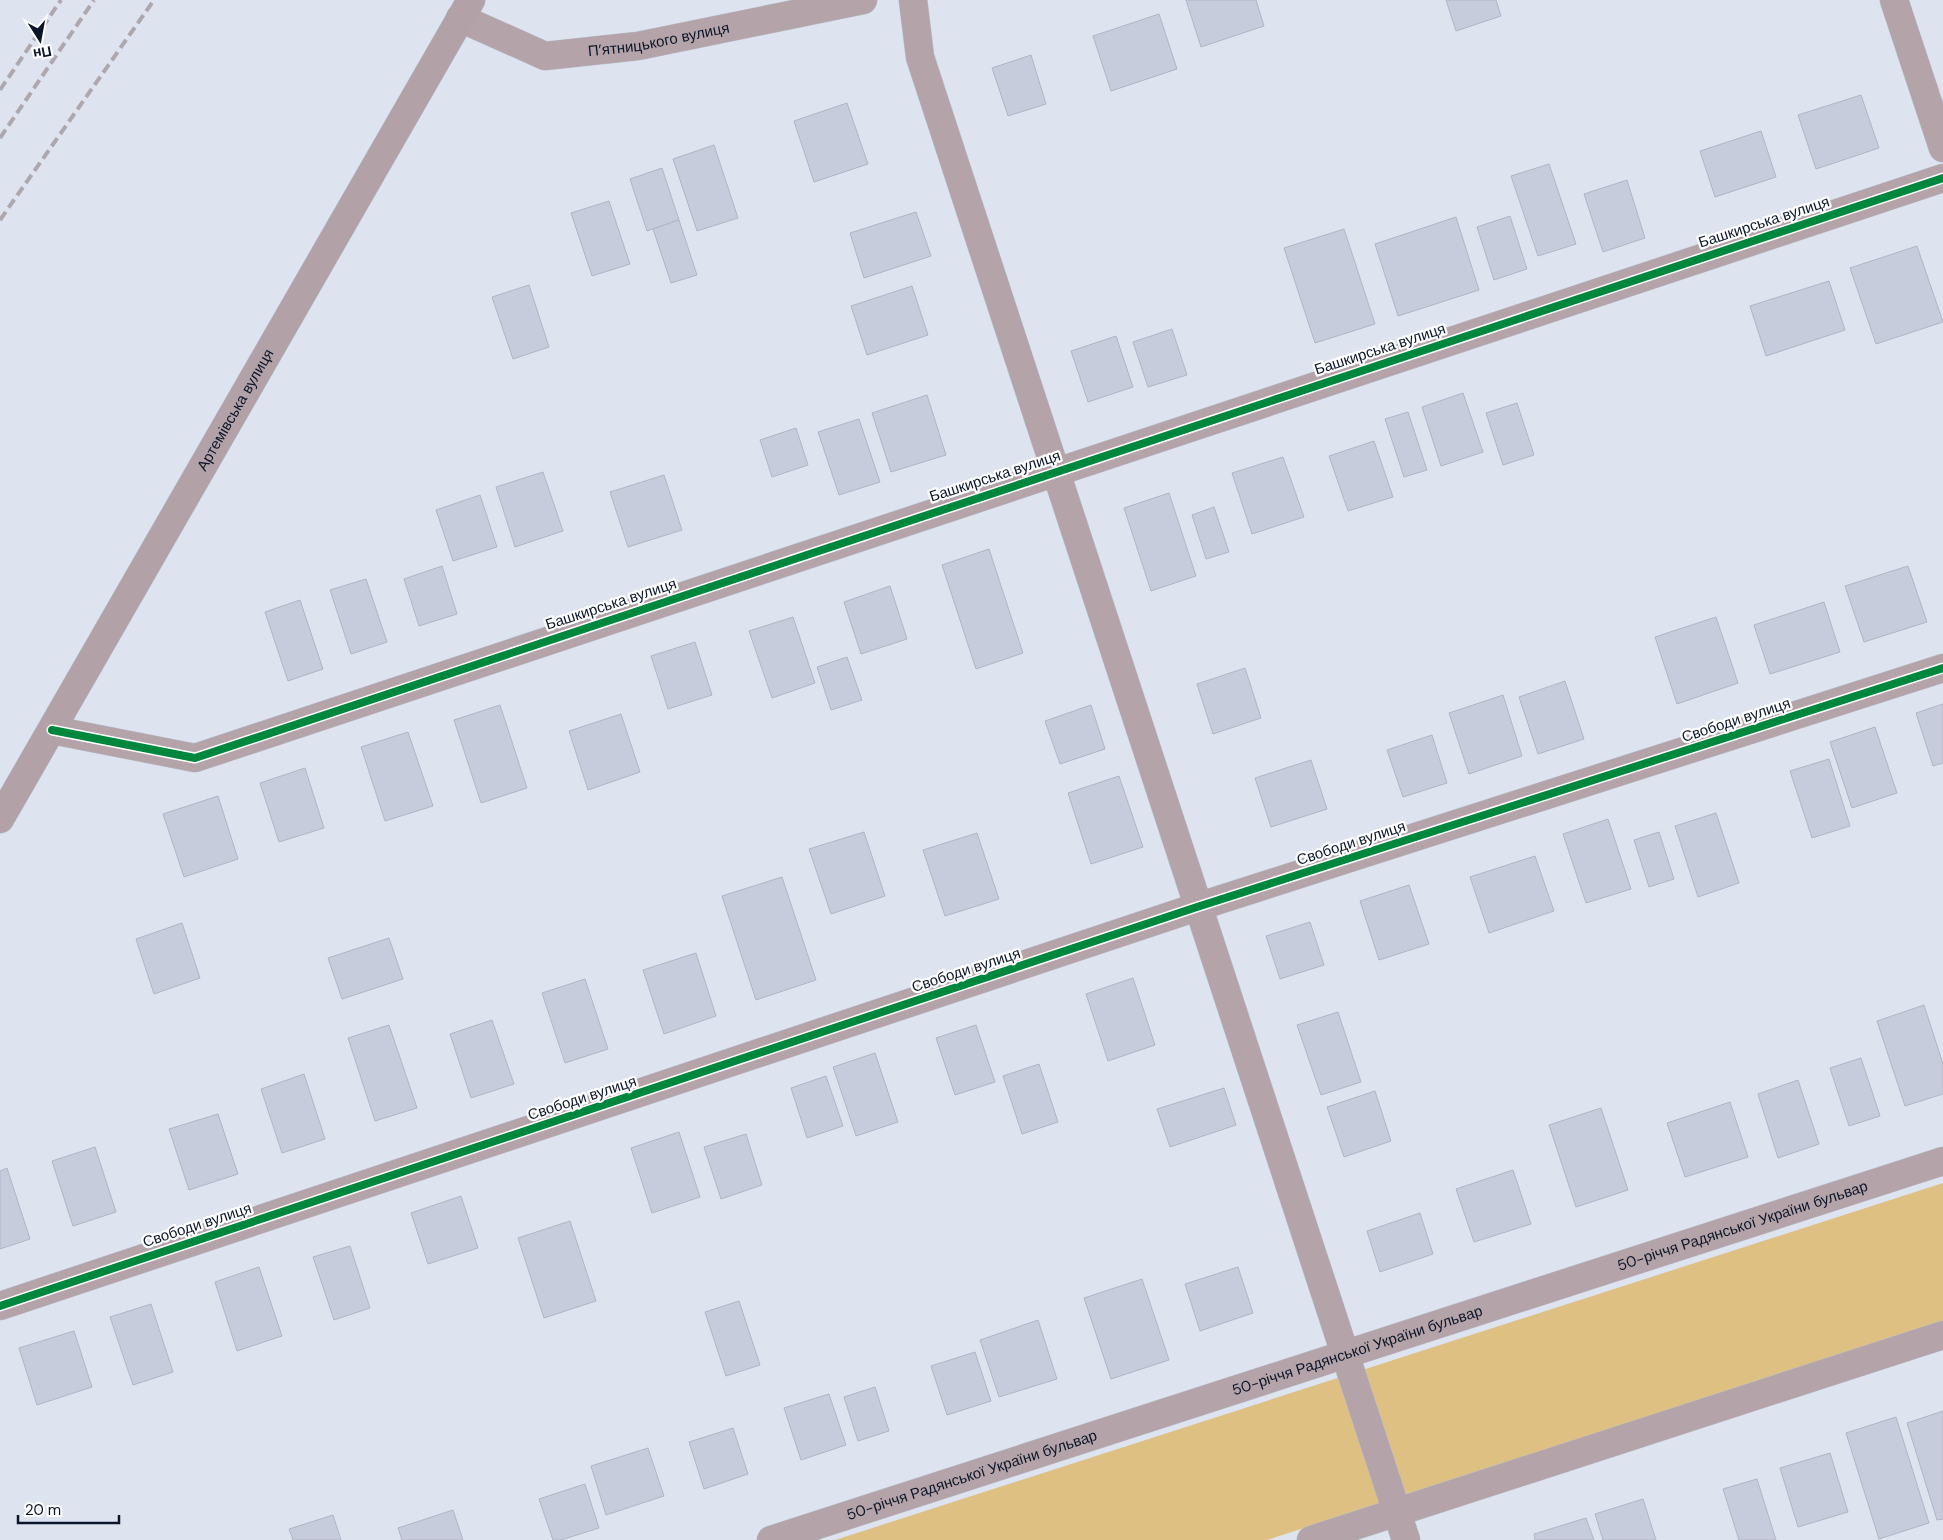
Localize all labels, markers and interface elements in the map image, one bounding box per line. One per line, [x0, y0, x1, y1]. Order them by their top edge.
north arrow [15, 15, 65, 65]
street label: П’ятницького вулиця [587, 18, 731, 61]
text: Пн [32, 42, 53, 63]
street label: Башкирська вулиця [1696, 191, 1832, 253]
street label: Башкирська вулиця [1312, 318, 1448, 380]
street label: Артемівська вулиця [192, 345, 278, 475]
street label: Башкирська вулиця [927, 445, 1063, 507]
street label: Башкирська вулиця [543, 573, 679, 635]
street label: Свободи вулиця [1679, 693, 1793, 747]
street label: Свободи вулиця [1294, 816, 1408, 870]
street label: Свободи вулиця [909, 943, 1023, 997]
street label: Свободи вулиця [525, 1071, 639, 1125]
street label: 50-річчя Радянської України бульвар [1615, 1176, 1870, 1276]
street label: Свободи вулиця [140, 1198, 254, 1252]
street label: 50-річчя Радянської України бульвар [1229, 1301, 1485, 1400]
street label: 50-річчя Радянської України бульвар [844, 1425, 1100, 1525]
scale bar [18, 1492, 119, 1524]
text: 20 m [25, 1500, 61, 1520]

